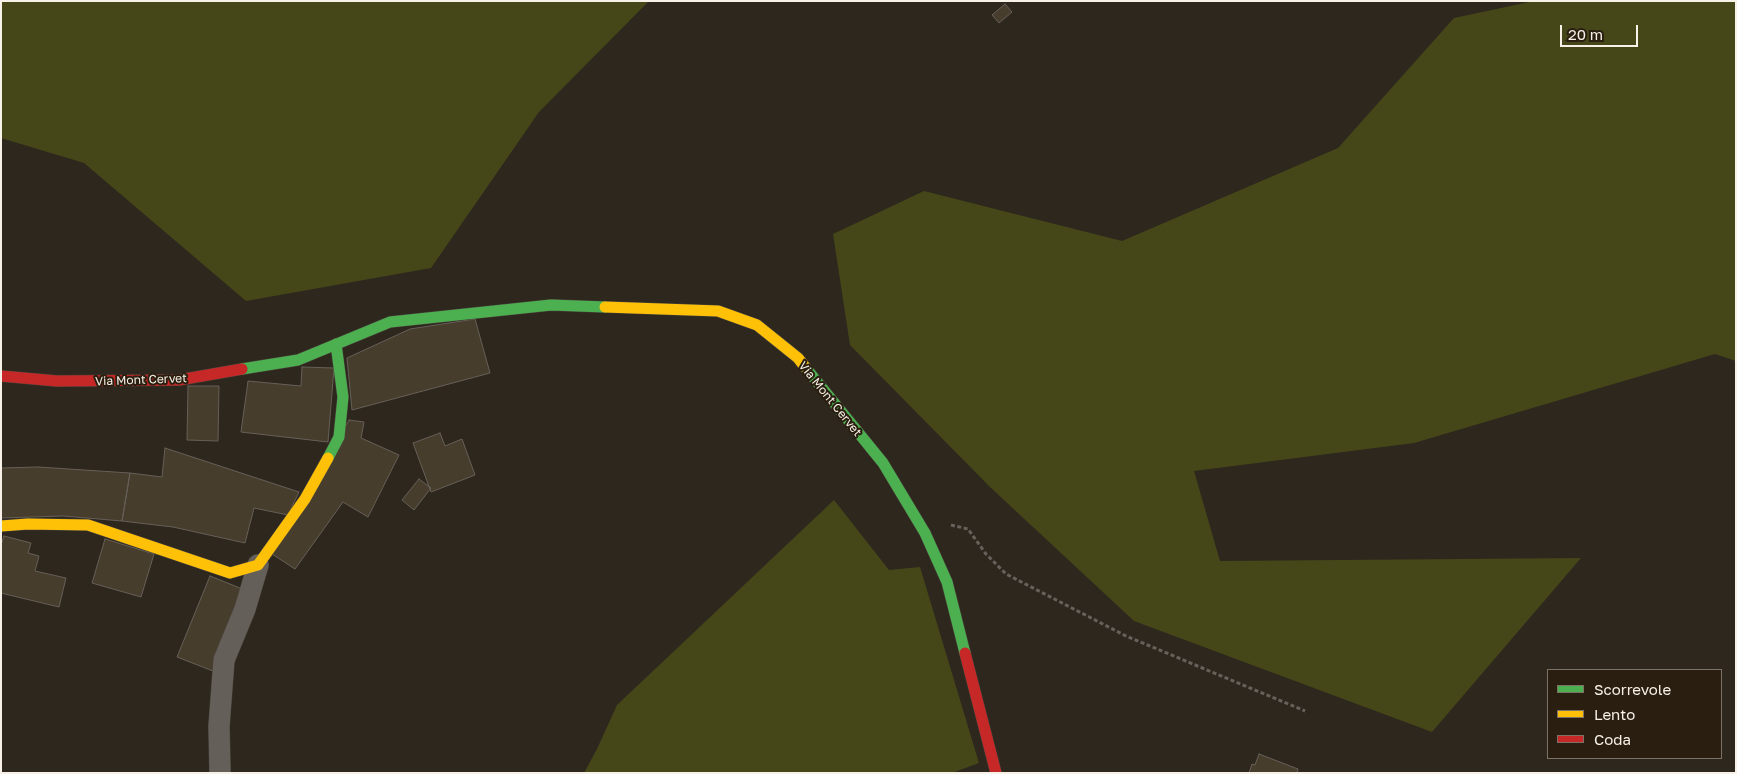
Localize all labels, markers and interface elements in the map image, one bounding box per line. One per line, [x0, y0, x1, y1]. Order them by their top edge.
scale bar [1562, 15, 1640, 47]
text: 20 m [1568, 25, 1603, 43]
street label: Via Mont Cervet [795, 359, 865, 439]
street label: Via Mont Cervet [95, 371, 187, 389]
legend [1547, 669, 1722, 759]
text: Scorrevole [1594, 680, 1671, 698]
text: Lento [1594, 705, 1635, 723]
text: Coda [1594, 730, 1631, 748]

